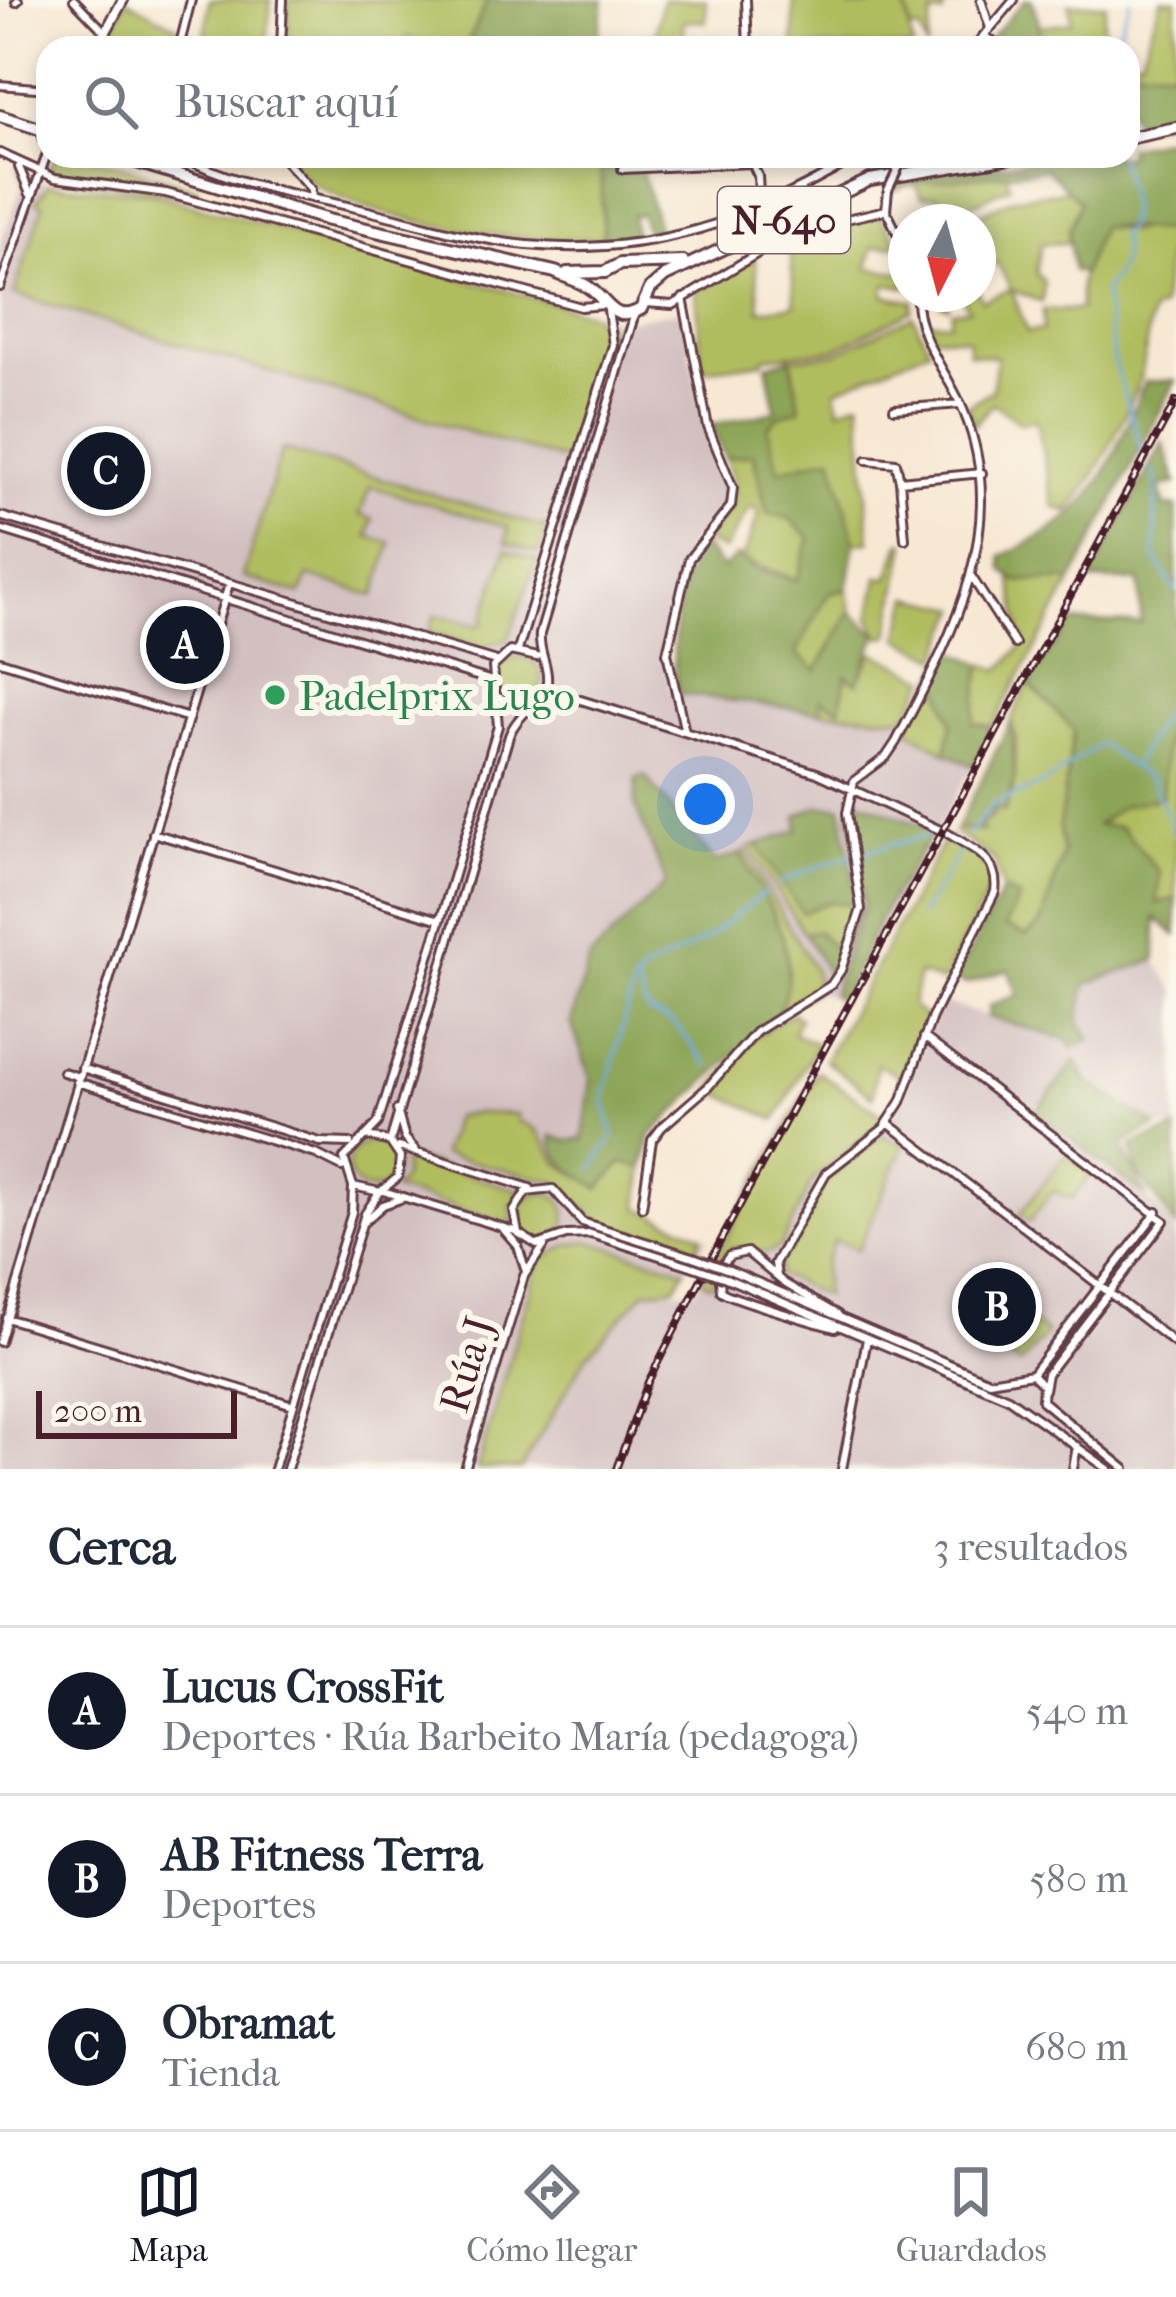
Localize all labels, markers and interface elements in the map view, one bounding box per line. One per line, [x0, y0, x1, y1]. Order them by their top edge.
search box [36, 36, 1140, 168]
icon: search [78, 69, 144, 135]
text: Buscar aquí [174, 76, 398, 129]
road number: N-640 [718, 187, 850, 253]
north arrow [888, 204, 996, 312]
pin: C [67, 426, 145, 516]
pin: A [146, 600, 224, 690]
place label: Padelprix Lugo [299, 672, 575, 721]
marker: Padelprix Lugo [262, 682, 288, 708]
your location [675, 774, 735, 834]
pin: B [958, 1262, 1036, 1352]
street label: Rúa J [430, 1311, 505, 1418]
scale bar [36, 1385, 237, 1438]
text: 200 m [54, 1392, 142, 1431]
text: Cerca [48, 1517, 175, 1577]
text: 3 resultados [934, 1524, 1128, 1570]
text: Lucus CrossFit [162, 1661, 444, 1714]
text: A [74, 1688, 100, 1734]
text: 540 m [1026, 1688, 1128, 1734]
text: Deportes · Rúa Barbeito María (pedagoga) [162, 1714, 859, 1760]
text: AB Fitness Terra [162, 1829, 482, 1882]
text: B [74, 1856, 100, 1902]
text: 580 m [1029, 1856, 1128, 1902]
text: Deportes [162, 1882, 316, 1928]
text: Obramat [162, 1997, 335, 2050]
text: C [74, 2024, 100, 2070]
text: 680 m [1025, 2024, 1128, 2070]
text: Tienda [162, 2050, 280, 2096]
tab: Mapa [129, 2159, 208, 2270]
tab: Cómo llegar [466, 2159, 637, 2270]
tab: Guardados [896, 2159, 1047, 2270]

